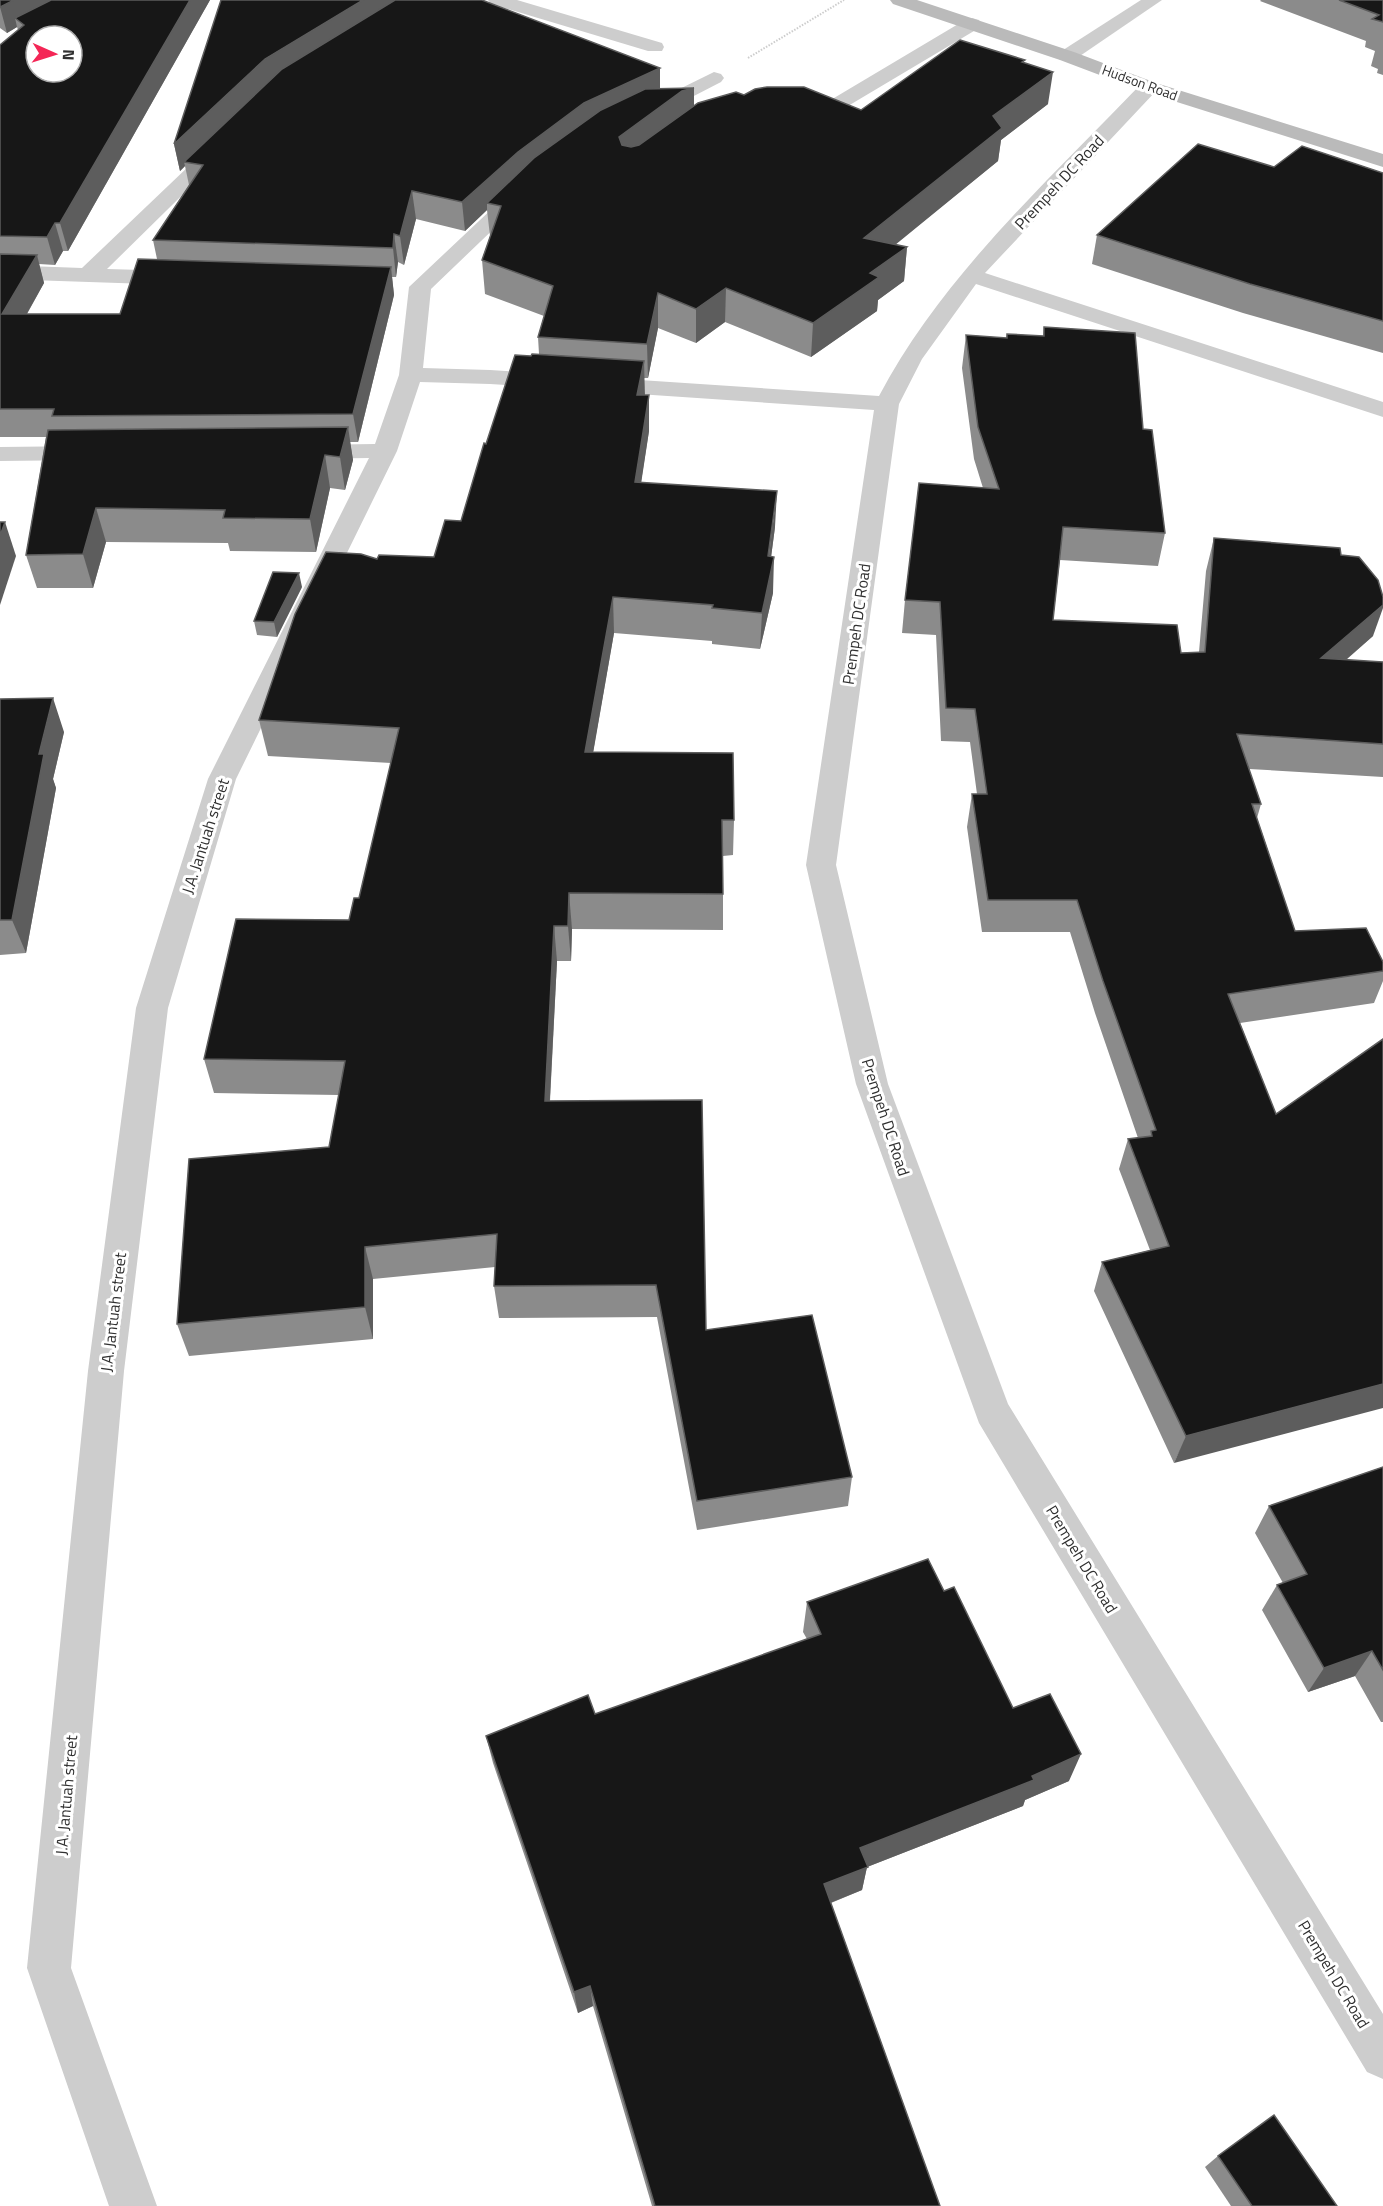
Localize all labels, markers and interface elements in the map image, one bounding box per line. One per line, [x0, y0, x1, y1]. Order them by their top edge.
north arrow [24, 24, 84, 84]
text: N [57, 49, 81, 61]
street label: Hudson Road [1099, 59, 1181, 105]
street label: Prempeh DC Road [1009, 129, 1109, 235]
street label: Prempeh DC Road [836, 562, 876, 686]
street label: J.A. Jantuah street [175, 775, 235, 897]
street label: Prempeh DC Road [856, 1055, 916, 1179]
street label: J.A. Jantuah street [94, 1251, 132, 1373]
street label: Prempeh DC Road [1040, 1500, 1124, 1618]
street label: J.A. Jantuah street [49, 1734, 83, 1856]
street label: Prempeh DC Road [1292, 1915, 1376, 2033]

